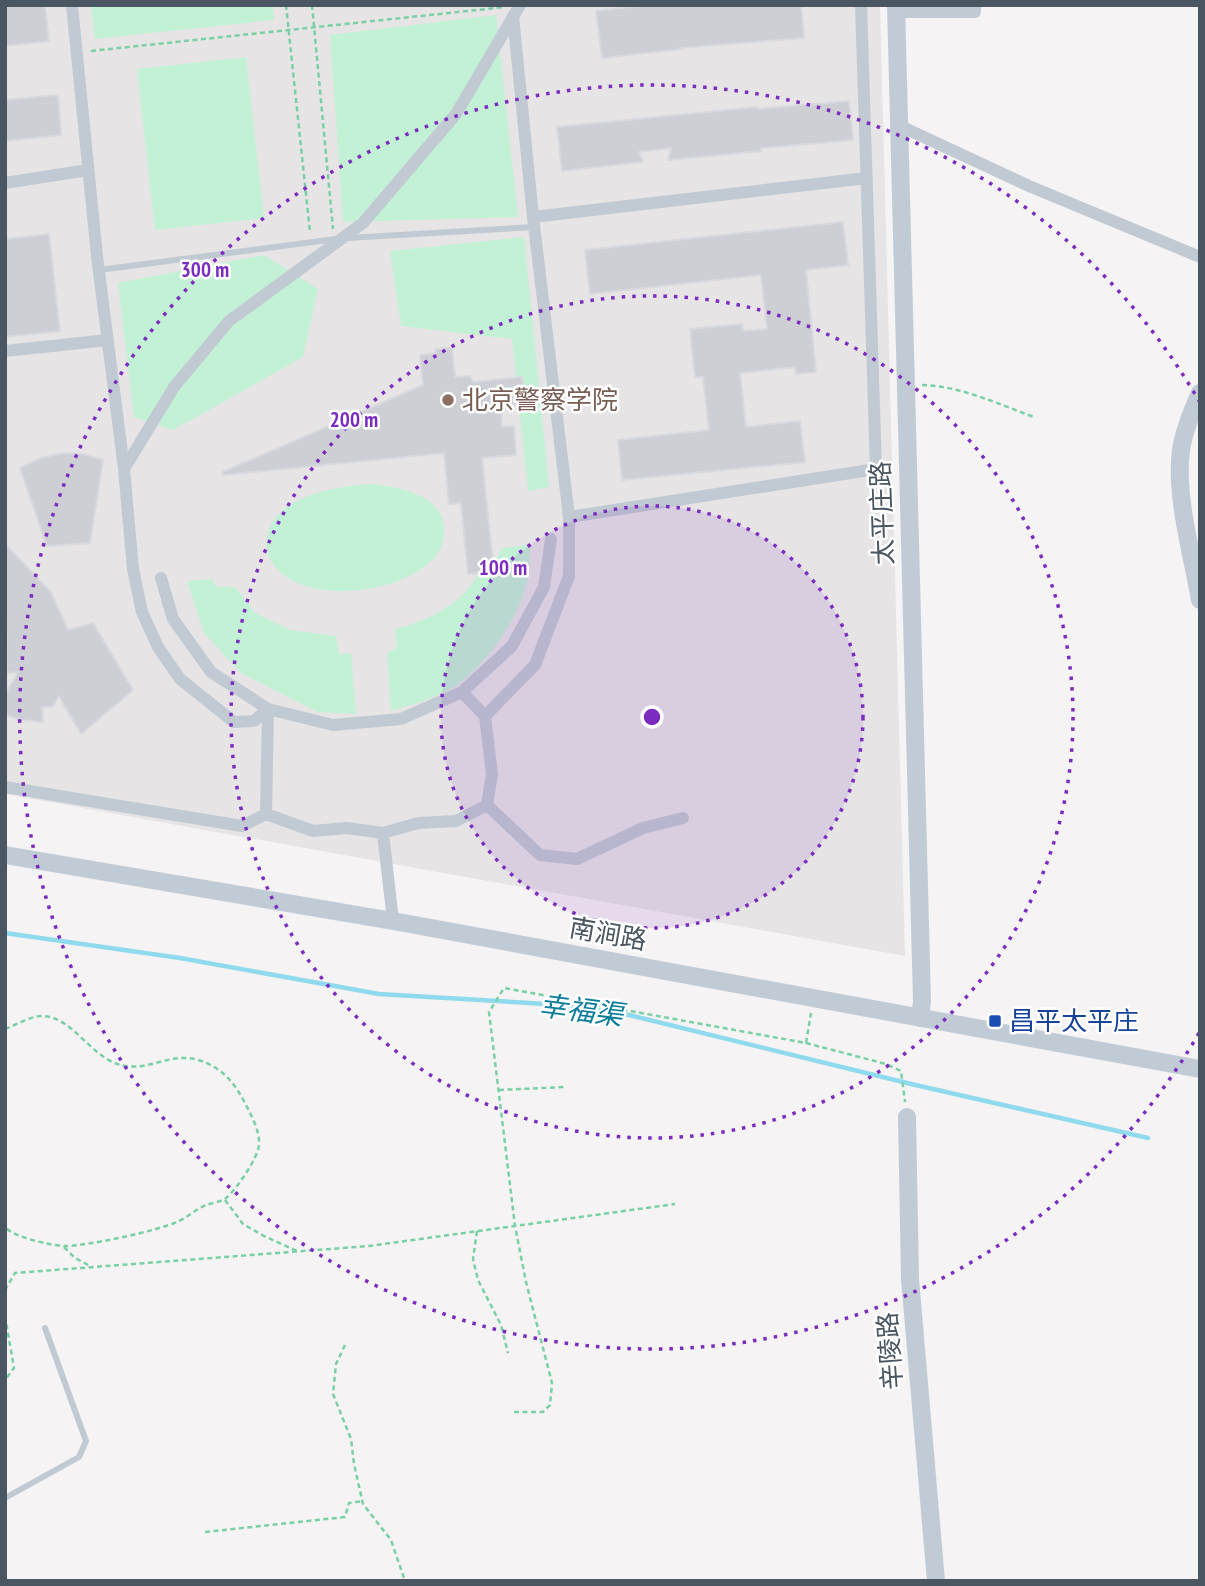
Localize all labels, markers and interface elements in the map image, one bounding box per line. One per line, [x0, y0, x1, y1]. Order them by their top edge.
text: 300 m [181, 256, 229, 283]
place label: 北京警察学院 [462, 383, 618, 416]
marker: 北京警察学院 [440, 392, 456, 408]
text: 200 m [330, 406, 378, 433]
street label: 太平庄路 [863, 460, 900, 566]
text: 100 m [479, 554, 527, 581]
centre of rings [640, 705, 664, 729]
street label: 南涧路 [567, 910, 649, 957]
water label: 幸福渠 [537, 986, 629, 1033]
place label: 昌平太平庄 [1009, 1004, 1139, 1037]
marker: 昌平太平庄 [987, 1013, 1003, 1029]
street label: 辛陵路 [870, 1311, 909, 1391]

